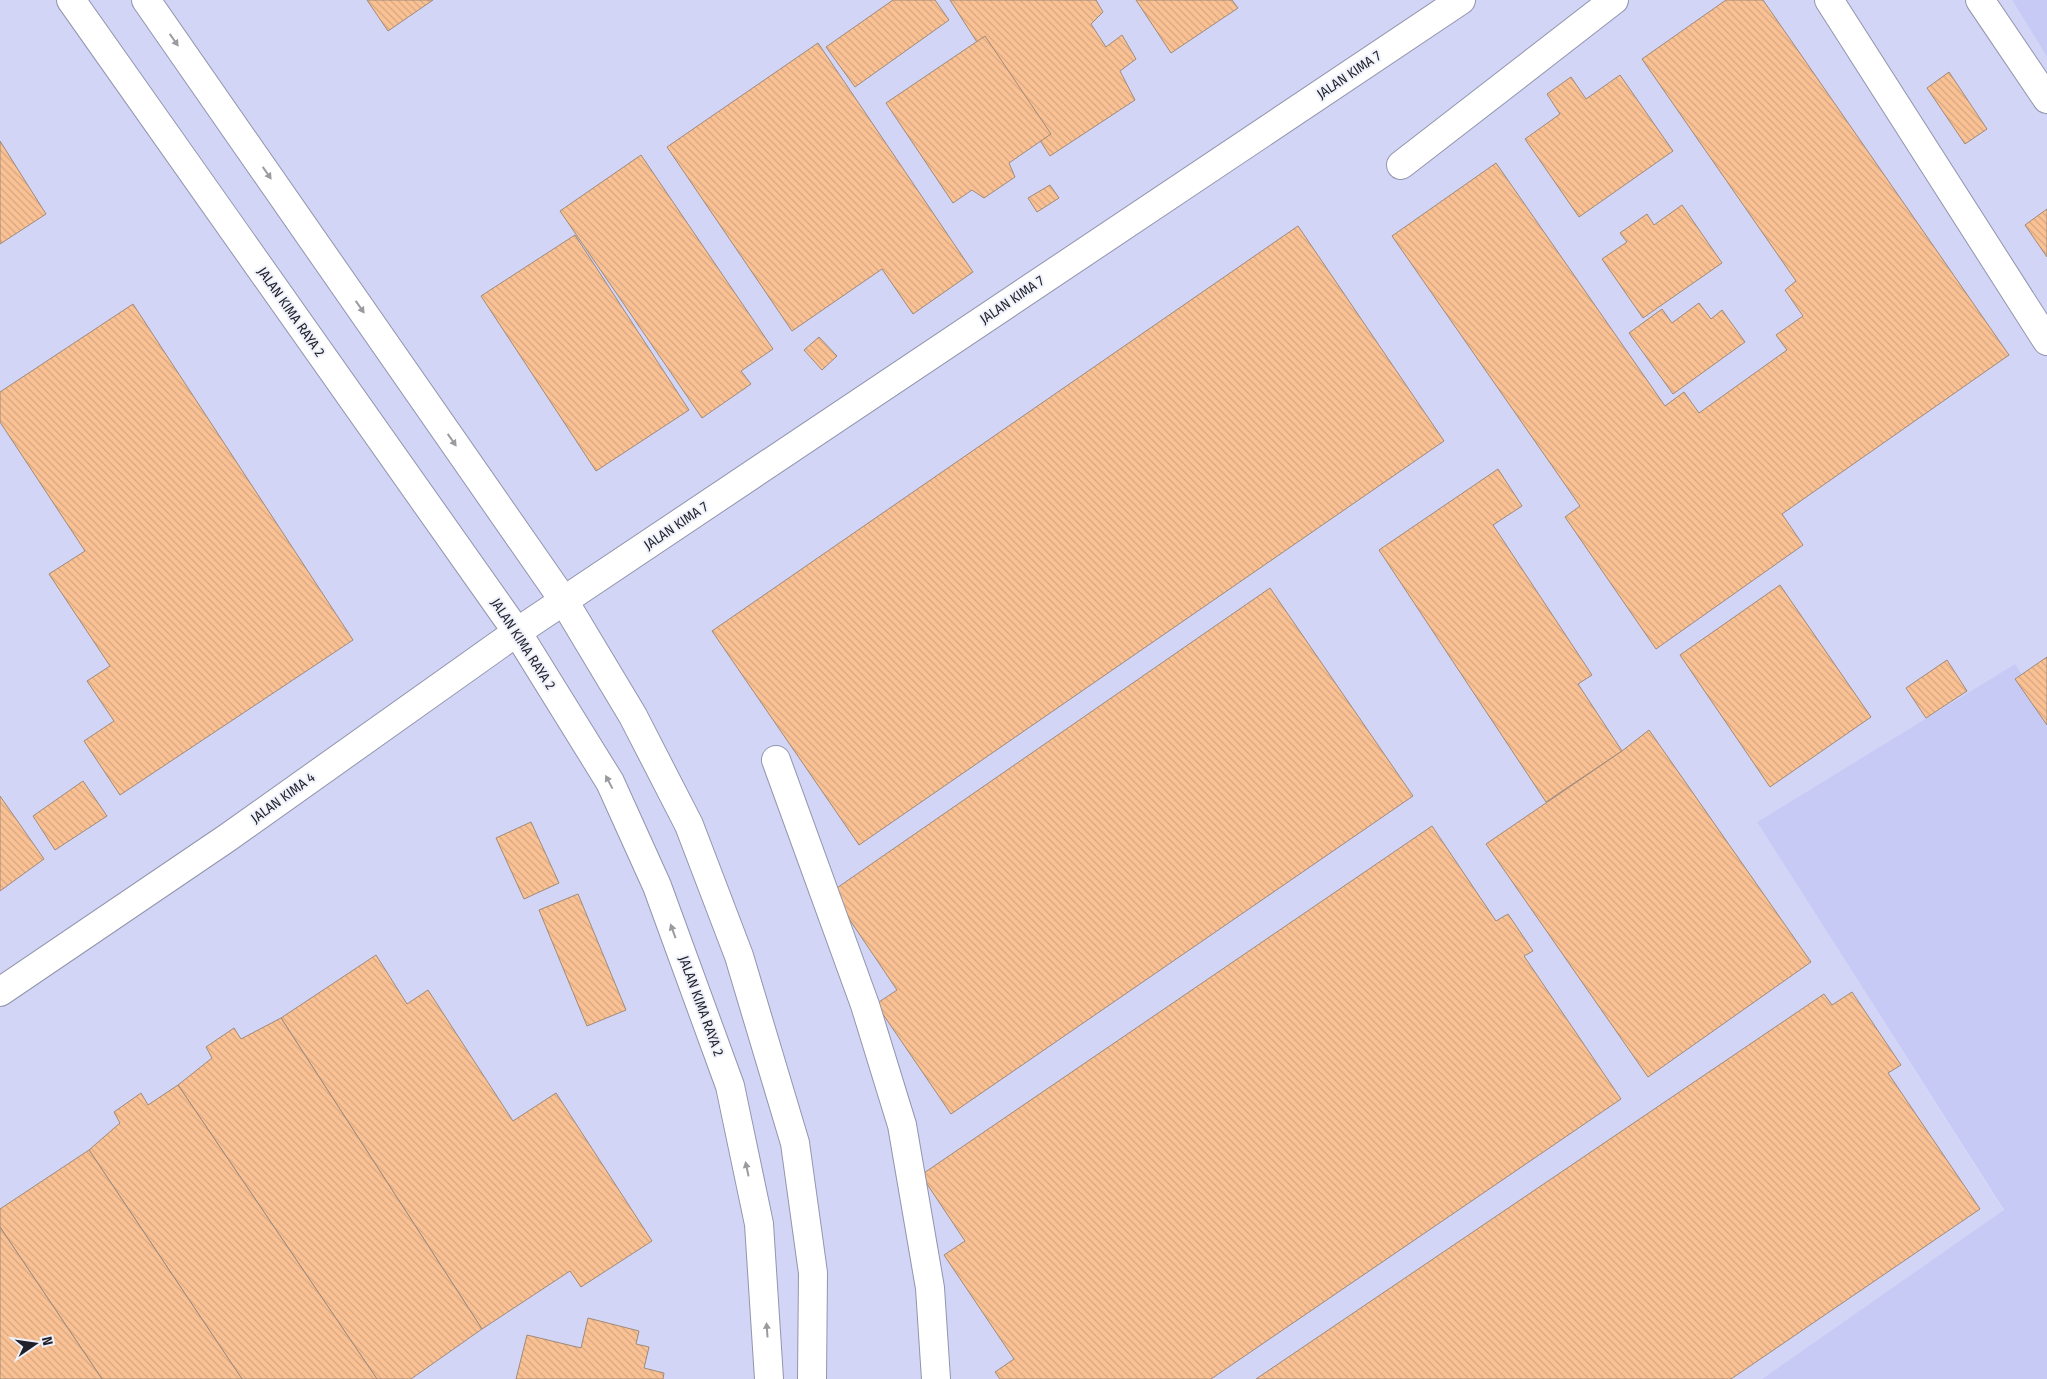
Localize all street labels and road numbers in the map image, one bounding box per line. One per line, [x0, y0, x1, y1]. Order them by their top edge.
street label: JALAN KIMA 7 [1314, 47, 1385, 103]
street label: JALAN KIMA RAYA 2 [254, 264, 328, 360]
street label: JALAN KIMA 7 [977, 272, 1048, 328]
street label: JALAN KIMA 7 [641, 498, 712, 554]
street label: JALAN KIMA RAYA 2 [487, 595, 559, 693]
street label: JALAN KIMA 4 [248, 769, 319, 827]
street label: JALAN KIMA RAYA 2 [675, 953, 727, 1059]

